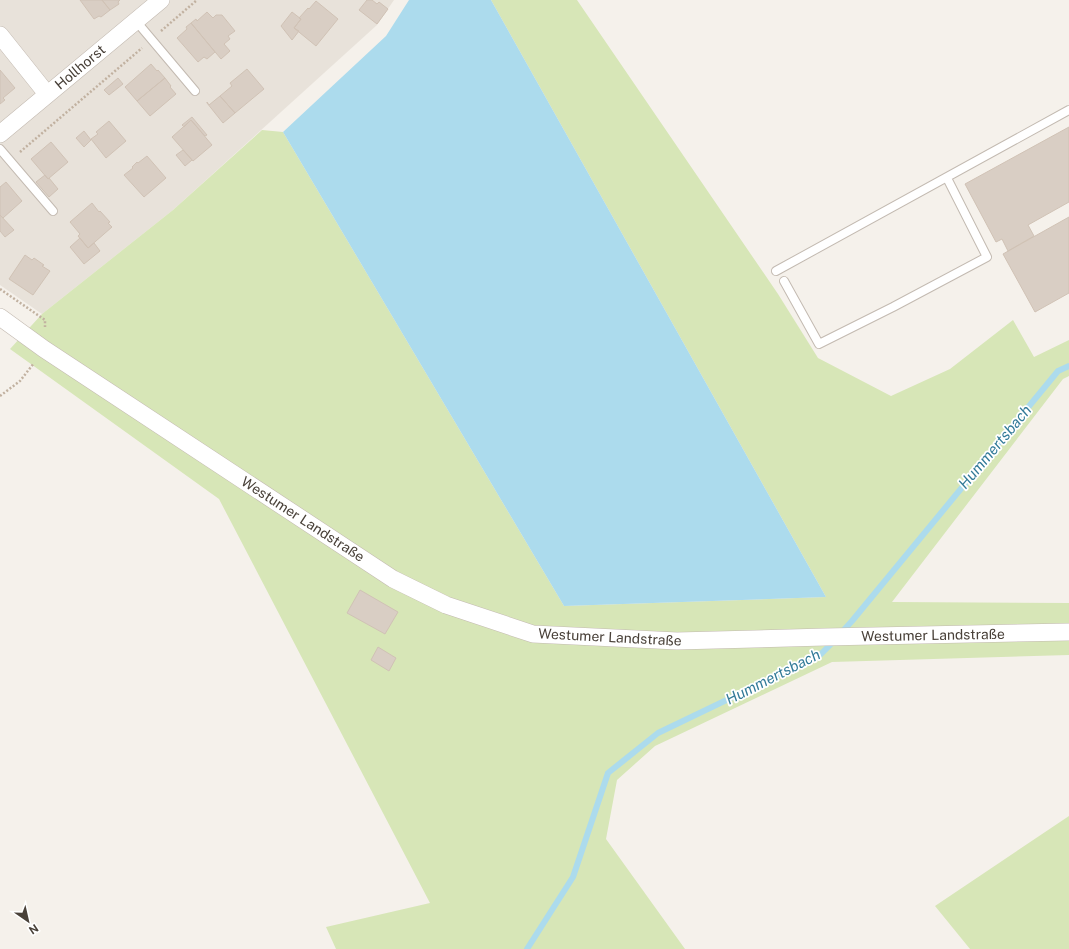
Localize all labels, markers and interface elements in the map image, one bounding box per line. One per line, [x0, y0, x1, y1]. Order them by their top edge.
street label: Hollhorst [52, 41, 108, 93]
water label: Hummertsbach [955, 401, 1035, 492]
street label: Westumer Landstraße [238, 473, 368, 565]
street label: Westumer Landstraße [538, 625, 682, 649]
street label: Westumer Landstraße [861, 626, 1005, 644]
water label: Hummertsbach [723, 645, 823, 708]
north arrow [8, 901, 48, 941]
text: N [27, 922, 41, 937]

